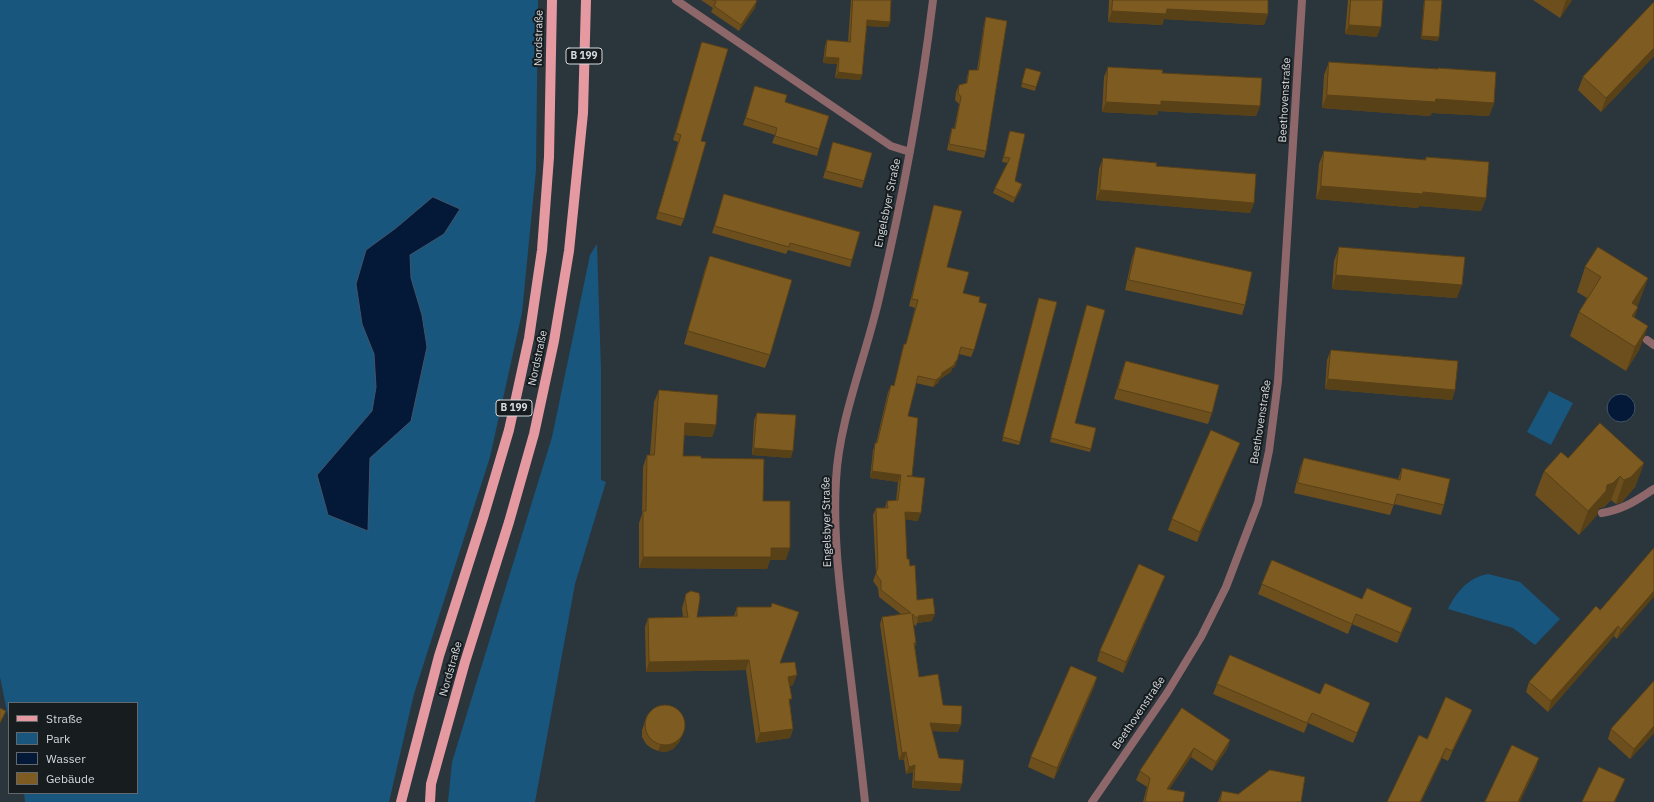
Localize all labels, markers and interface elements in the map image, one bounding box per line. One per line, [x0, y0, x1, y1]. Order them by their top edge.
street label: Nordstraße [532, 10, 546, 66]
road number: B 199 [566, 48, 602, 64]
street label: Beethovenstraße [1276, 57, 1294, 143]
street label: Engelsbyer Straße [872, 157, 904, 249]
street label: Nordstraße [526, 329, 550, 387]
street label: Beethovenstraße [1248, 379, 1274, 465]
road number: B 199 [496, 400, 532, 416]
street label: Engelsbyer Straße [820, 477, 834, 567]
street label: Nordstraße [437, 640, 465, 698]
street label: Beethovenstraße [1110, 674, 1168, 752]
legend [8, 702, 138, 794]
text: Straße [46, 711, 82, 726]
text: Park [46, 731, 70, 746]
text: Wasser [46, 751, 86, 766]
text: Gebäude [46, 771, 95, 786]

